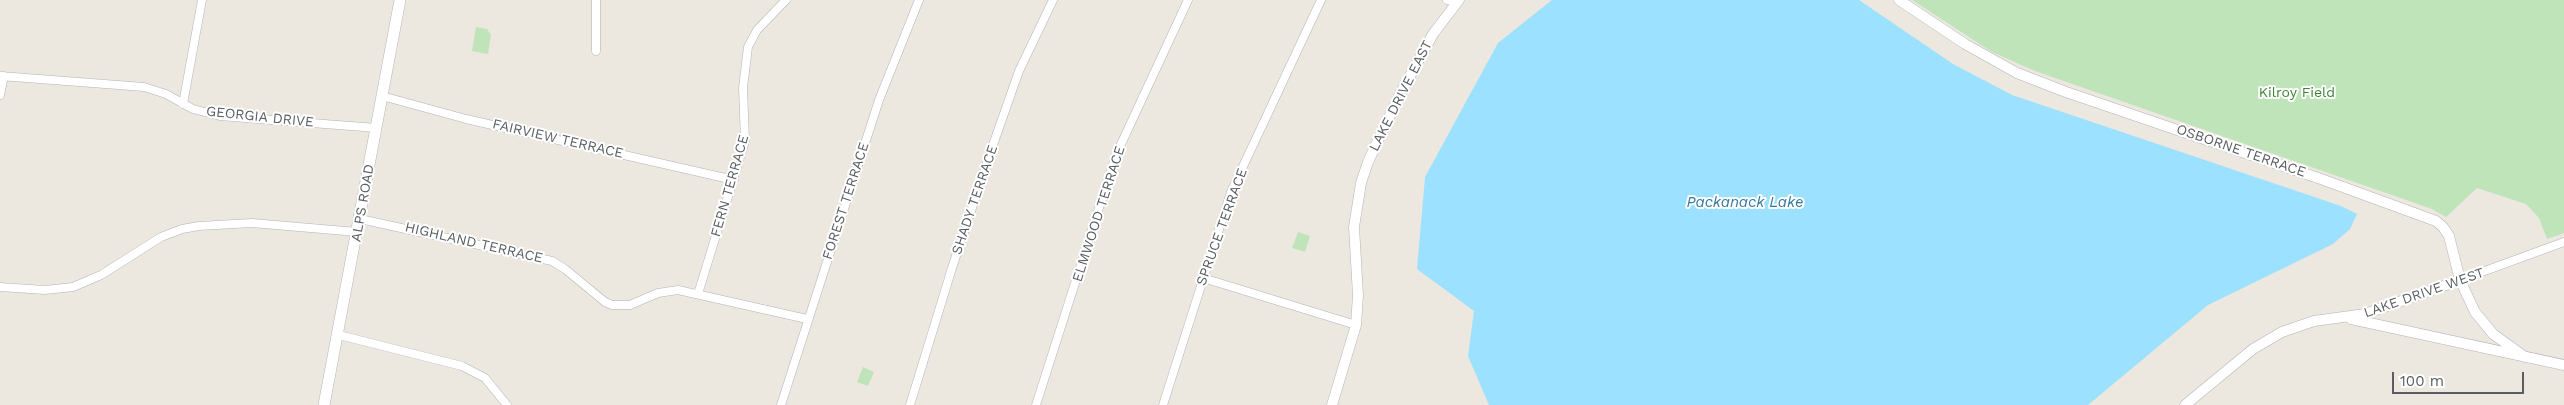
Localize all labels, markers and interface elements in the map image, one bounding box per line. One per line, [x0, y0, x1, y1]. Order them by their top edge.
street label: LAKE DRIVE EAST [1366, 38, 1436, 154]
park label: Kilroy Field [2259, 85, 2335, 101]
street label: GEORGIA DRIVE [205, 103, 315, 131]
street label: FAIRVIEW TERRACE [491, 116, 625, 162]
street label: OSBORNE TERRACE [2174, 121, 2308, 181]
street label: FERN TERRACE [707, 133, 753, 239]
street label: FOREST TERRACE [819, 140, 873, 262]
street label: SHADY TERRACE [948, 143, 1002, 257]
street label: ELMWOOD TERRACE [1069, 144, 1129, 284]
street label: ALPS ROAD [348, 163, 378, 243]
street label: SPRUCE TERRACE [1193, 166, 1251, 288]
water label: Packanack Lake [1687, 194, 1803, 212]
street label: HIGHLAND TERRACE [403, 219, 545, 267]
street label: LAKE DRIVE WEST [2362, 265, 2486, 321]
scale bar [2394, 362, 2526, 394]
text: 100 m [2400, 372, 2444, 390]

